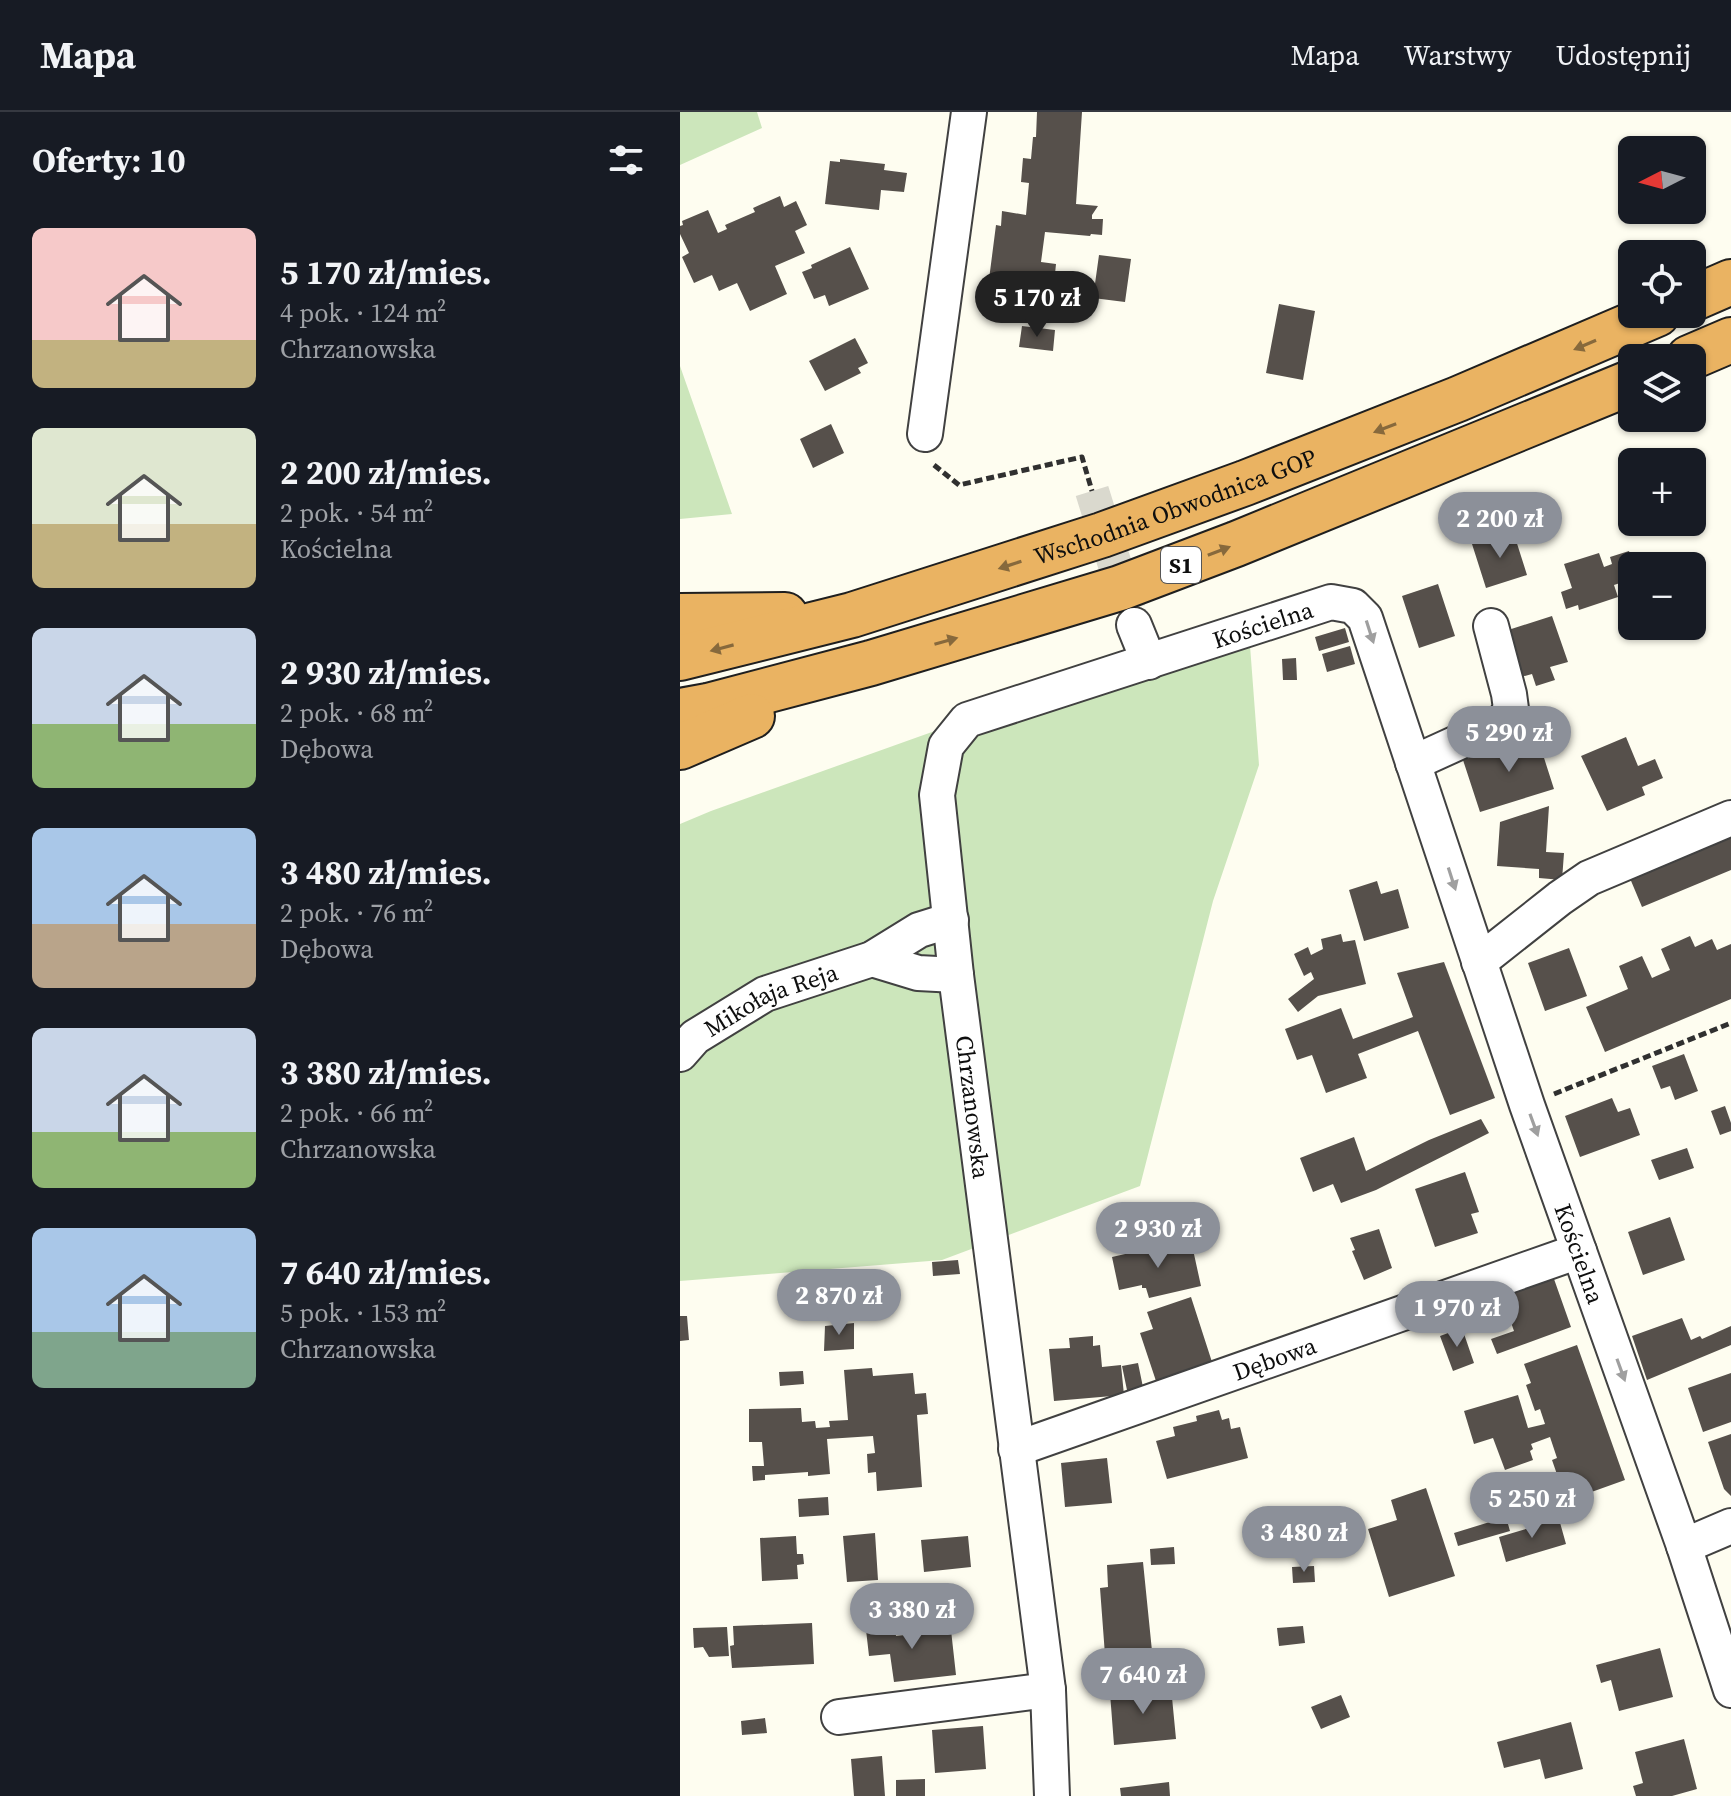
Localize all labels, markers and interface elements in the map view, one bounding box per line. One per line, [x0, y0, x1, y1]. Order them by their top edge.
text: Mapa [40, 29, 136, 81]
text: Mapa [1290, 36, 1359, 74]
text: Warstwy [1403, 36, 1512, 74]
text: Udostępnij [1556, 36, 1691, 74]
north arrow [1618, 136, 1706, 224]
map controls [1618, 136, 1706, 640]
text: Oferty: 10 [32, 137, 186, 183]
icon: filters [604, 138, 648, 182]
button: locate [1618, 240, 1706, 328]
text: 5 170 zł/mies. [280, 249, 492, 295]
icon: home [96, 260, 192, 356]
pin: 5 170 zł [954, 271, 1120, 339]
text: 5 170 zł [993, 279, 1081, 315]
text: 4 pok. · 124 m² [280, 295, 446, 331]
text: Chrzanowska [280, 331, 436, 367]
one-way arrow [1573, 338, 1597, 351]
button: layers [1618, 344, 1706, 432]
one-way arrow [1373, 422, 1397, 435]
street label: Wschodnia Obwodnica GOP [1030, 440, 1321, 572]
button: + [1618, 448, 1706, 536]
text: 2 200 zł/mies. [280, 449, 492, 495]
icon: home [96, 460, 192, 556]
pin: 2 200 zł [1417, 492, 1583, 560]
text: 2 pok. · 54 m² [280, 495, 433, 531]
text: 2 200 zł [1456, 500, 1544, 536]
text: Kościelna [280, 531, 393, 567]
one-way arrow [1207, 544, 1231, 556]
road number: S1 [1161, 547, 1201, 583]
button: − [1618, 552, 1706, 640]
one-way arrow [997, 559, 1021, 572]
street label: Kościelna [1208, 592, 1318, 656]
one-way arrow [1364, 620, 1376, 644]
one-way arrow [934, 634, 958, 647]
one-way arrow [710, 643, 735, 655]
text: 2 930 zł/mies. [280, 649, 492, 695]
icon: home [96, 660, 192, 756]
text: 2 pok. · 68 m² [280, 695, 433, 731]
pin: 5 290 zł [1426, 706, 1592, 774]
text: 5 290 zł [1465, 714, 1553, 750]
text: Dębowa [280, 731, 373, 767]
text: 3 480 zł/mies. [280, 849, 492, 895]
icon: home [96, 860, 192, 956]
one-way arrow [1446, 867, 1458, 891]
text: 2 pok. · 76 m² [280, 895, 433, 931]
text: Dębowa [280, 931, 373, 967]
street label: Mikołaja Reja [697, 955, 843, 1044]
street label: Chrzanowska [948, 1033, 998, 1181]
text: 3 380 zł/mies. [280, 1049, 492, 1095]
icon: home [96, 1060, 192, 1156]
text: 2 pok. · 66 m² [280, 1095, 433, 1131]
one-way arrow [1529, 1114, 1541, 1138]
text: Chrzanowska [280, 1131, 436, 1167]
street label: Kościelna [1547, 1199, 1613, 1309]
pin: 2 930 zł [1075, 1202, 1241, 1270]
text: 2 930 zł [1114, 1210, 1202, 1246]
text: 7 640 zł/mies. [280, 1249, 492, 1295]
icon: home [96, 1260, 192, 1356]
pin: 2 870 zł [756, 1269, 922, 1337]
text: 2 870 zł [795, 1277, 883, 1313]
pin: 1 970 zł [1374, 1281, 1540, 1349]
text: 1 970 zł [1413, 1289, 1501, 1325]
text: 5 pok. · 153 m² [280, 1295, 446, 1331]
street label: Dębowa [1228, 1328, 1321, 1388]
text: Chrzanowska [280, 1331, 436, 1367]
one-way arrow [1616, 1359, 1628, 1383]
pin: 5 250 zł [1449, 1472, 1615, 1540]
text: 5 250 zł [1488, 1480, 1576, 1516]
pin: 3 480 zł [1221, 1506, 1387, 1574]
text: 3 480 zł [1260, 1514, 1348, 1550]
pin: 3 380 zł [829, 1583, 995, 1651]
text: 3 380 zł [868, 1591, 956, 1627]
pin: 7 640 zł [1060, 1648, 1226, 1716]
text: 7 640 zł [1099, 1656, 1187, 1692]

